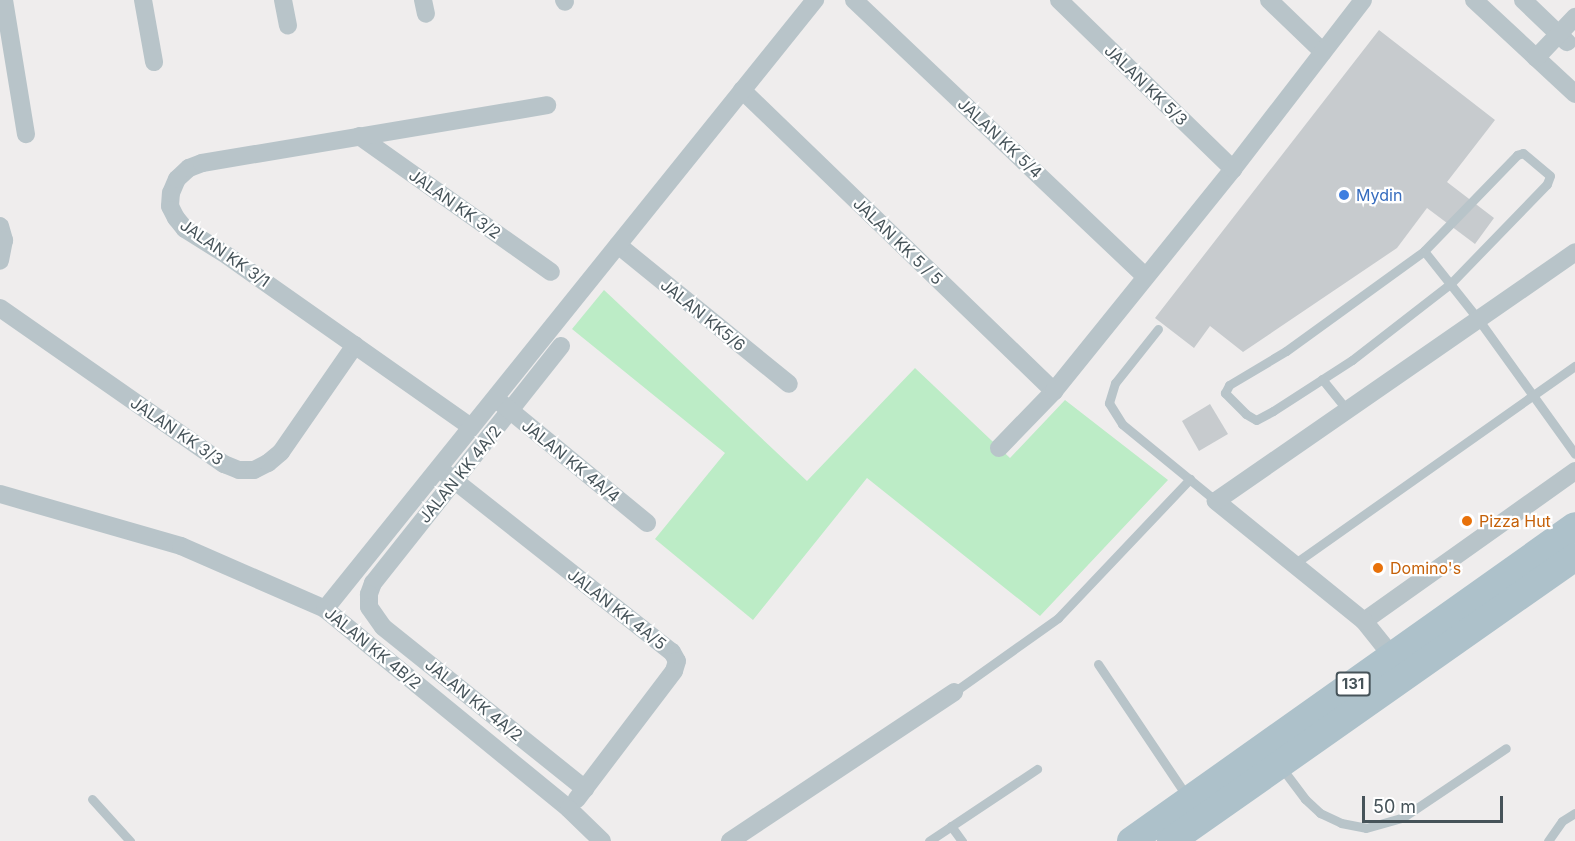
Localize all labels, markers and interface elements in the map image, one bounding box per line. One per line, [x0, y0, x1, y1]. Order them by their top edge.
street label: JALAN KK 5/3 [1101, 41, 1191, 129]
street label: JALAN KK 5/4 [954, 94, 1046, 182]
street label: JALAN KK 3/2 [405, 165, 505, 243]
place label: Mydin [1356, 185, 1402, 205]
marker: Mydin [1337, 188, 1351, 202]
street label: JALAN KK 5 / 5 [849, 194, 947, 288]
street label: JALAN KK 3/1 [177, 215, 273, 291]
street label: JALAN KK5/6 [657, 275, 749, 355]
street label: JALAN KK 3/3 [127, 393, 227, 469]
street label: JALAN KK 4A/4 [518, 416, 624, 506]
street label: JALAN KK 4A/2 [415, 421, 505, 527]
place label: Pizza Hut [1479, 511, 1551, 531]
marker: Pizza Hut [1460, 514, 1474, 528]
place label: Domino's [1390, 558, 1461, 578]
marker: Domino's [1371, 561, 1385, 575]
street label: JALAN KK 4A/5 [564, 565, 670, 653]
street label: JALAN KK 4B/2 [321, 603, 425, 693]
street label: JALAN KK 4A/2 [421, 655, 527, 745]
road number: 131 [1335, 672, 1371, 696]
scale bar [1365, 784, 1506, 822]
text: 50 m [1373, 796, 1416, 817]

